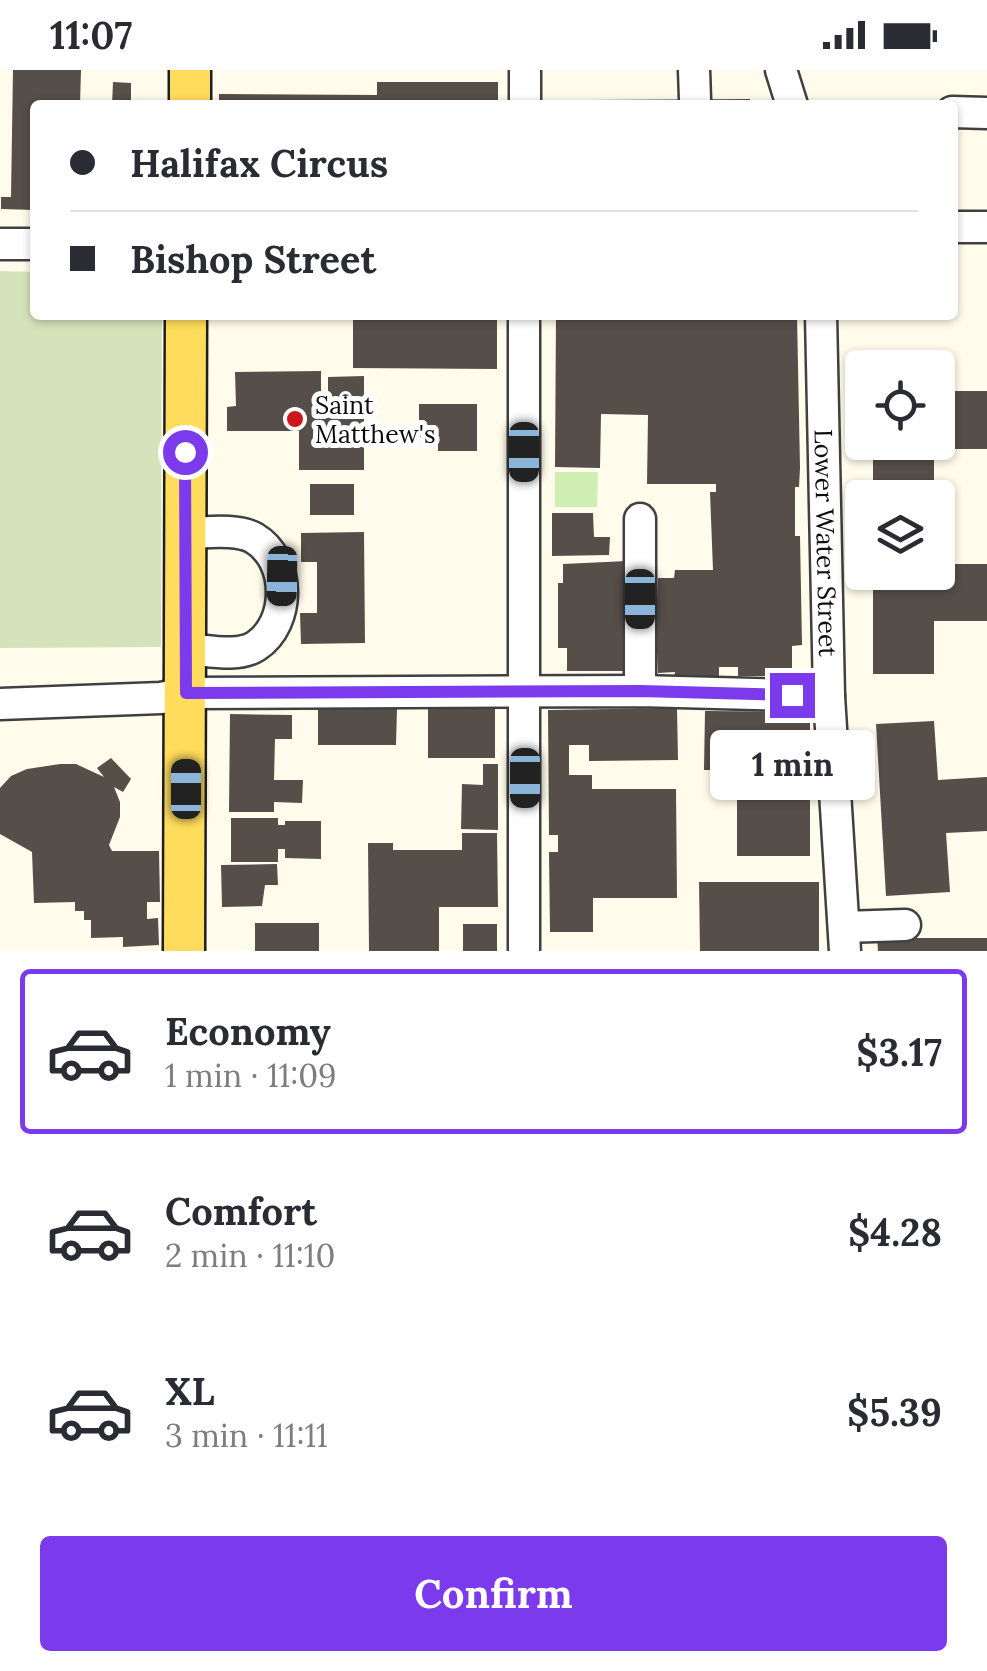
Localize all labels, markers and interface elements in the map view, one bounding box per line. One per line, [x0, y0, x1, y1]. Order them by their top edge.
text: 11:07 [50, 11, 132, 59]
text: Halifax Circus [130, 139, 388, 187]
text: Bishop Street [130, 235, 376, 283]
map controls [845, 350, 955, 590]
button: locate [845, 350, 955, 460]
place label: Saint Matthew's [315, 389, 436, 450]
marker: Saint Matthew's [284, 408, 306, 430]
car [509, 422, 539, 482]
street label: Lower Water Street [807, 429, 844, 657]
route start [163, 430, 208, 475]
button: layers [845, 480, 955, 590]
car [266, 546, 298, 606]
car [625, 569, 655, 629]
route end [770, 673, 815, 718]
callout: 1 min [710, 730, 874, 800]
text: 1 min [752, 744, 833, 785]
car [510, 748, 540, 808]
car [171, 759, 201, 819]
icon: car [45, 1007, 135, 1097]
text: Economy [165, 1007, 331, 1055]
text: $3.17 [856, 1028, 942, 1076]
text: 1 min · 11:09 [165, 1055, 337, 1096]
icon: car [45, 1187, 135, 1277]
text: Comfort [165, 1187, 317, 1235]
text: $4.28 [848, 1208, 942, 1256]
text: 2 min · 11:10 [165, 1235, 335, 1276]
icon: car [45, 1367, 135, 1457]
text: XL [165, 1367, 215, 1415]
text: $5.39 [847, 1388, 942, 1436]
text: 3 min · 11:11 [165, 1415, 328, 1456]
button: Confirm [40, 1536, 947, 1651]

